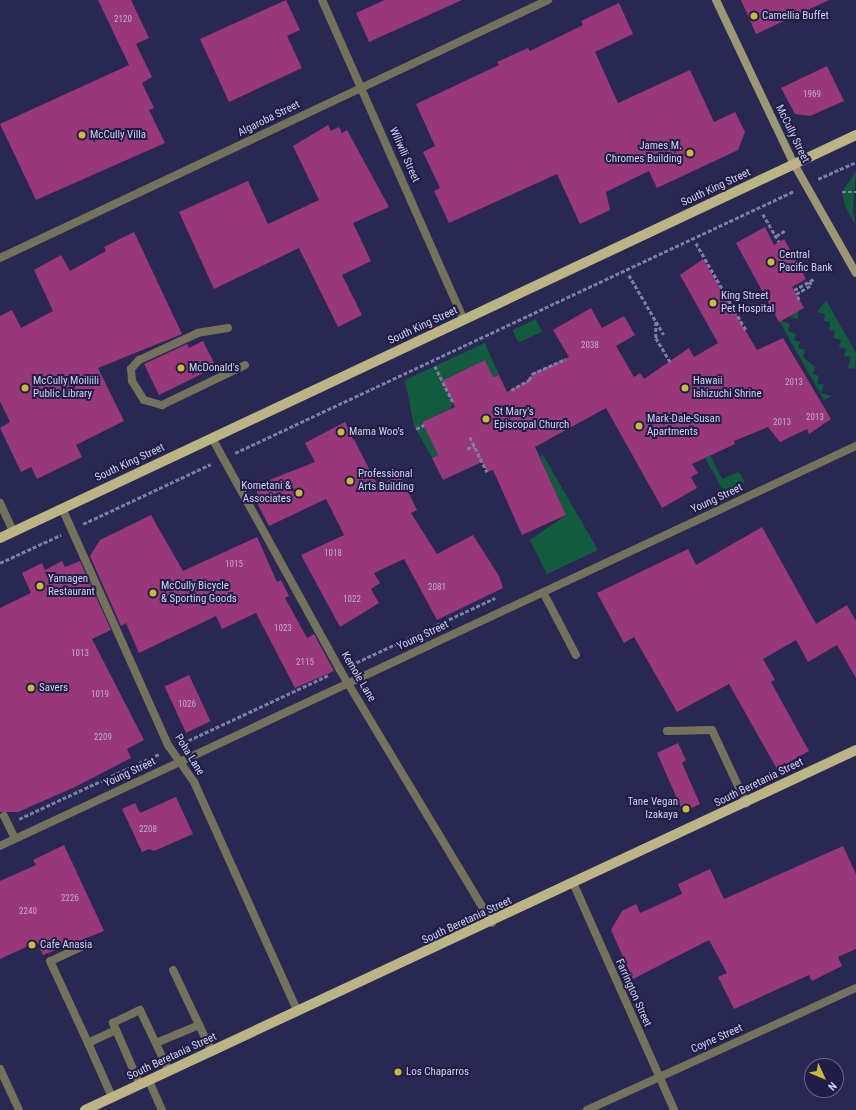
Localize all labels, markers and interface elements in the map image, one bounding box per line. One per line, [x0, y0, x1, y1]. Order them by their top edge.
place label: Camellia Buffet [762, 9, 829, 23]
marker: Camellia Buffet [749, 11, 759, 21]
house number: 2120 [114, 14, 132, 24]
house number: 1969 [803, 89, 821, 99]
street label: Algaroba Street [236, 98, 302, 140]
street label: McCully Street [772, 103, 812, 165]
street label: Wiliwili Street [386, 125, 422, 185]
place label: McCully Villa [90, 128, 146, 142]
marker: McCully Villa [77, 130, 87, 140]
place label: James M. Chromes Building [606, 140, 682, 166]
marker: James M. Chromes Building [685, 148, 695, 158]
street label: South King Street [679, 166, 753, 210]
place label: Central Pacific Bank [779, 249, 832, 275]
marker: Central Pacific Bank [766, 257, 776, 267]
place label: King Street Pet Hospital [721, 290, 774, 316]
marker: King Street Pet Hospital [708, 298, 718, 308]
street label: South King Street [386, 304, 460, 348]
house number: 2038 [581, 340, 599, 350]
place label: McDonald's [189, 361, 239, 375]
marker: McDonald's [176, 363, 186, 373]
place label: McCully Moiliili Public Library [33, 375, 99, 401]
place label: Hawaii Ishizuchi Shrine [693, 375, 762, 401]
house number: 2013 [785, 377, 803, 387]
marker: McCully Moiliili Public Library [20, 383, 30, 393]
marker: Hawaii Ishizuchi Shrine [680, 383, 690, 393]
place label: St Mary's Episcopal Church [494, 406, 569, 432]
house number: 2013 [806, 412, 824, 422]
place label: Mark-Dale-Susan Apartments [647, 413, 720, 439]
marker: St Mary's Episcopal Church [481, 414, 491, 424]
house number: 2013 [773, 417, 791, 427]
marker: Mark-Dale-Susan Apartments [634, 421, 644, 431]
place label: Mama Woo’s [349, 425, 404, 439]
marker: Mama Woo’s [336, 427, 346, 437]
street label: South King Street [93, 441, 167, 485]
place label: Professional Arts Building [358, 468, 414, 494]
marker: Professional Arts Building [345, 476, 355, 486]
place label: Kometani & Associates [241, 480, 291, 506]
street label: Young Street [689, 481, 745, 517]
marker: Kometani & Associates [294, 488, 304, 498]
house number: 1018 [324, 548, 342, 558]
house number: 1015 [225, 559, 243, 569]
place label: Yamagen Restaurant [48, 573, 95, 599]
place label: McCully Bicycle & Sporting Goods [161, 580, 237, 606]
marker: Yamagen Restaurant [35, 581, 45, 591]
house number: 2081 [428, 582, 446, 592]
marker: McCully Bicycle & Sporting Goods [148, 588, 158, 598]
house number: 1022 [343, 594, 361, 604]
street label: Young Street [395, 618, 451, 654]
house number: 1023 [274, 623, 292, 633]
house number: 1013 [71, 648, 89, 658]
street label: Kemole Lane [338, 650, 378, 704]
house number: 2115 [296, 657, 314, 667]
place label: Savers [39, 681, 68, 695]
marker: Savers [26, 683, 36, 693]
house number: 1019 [91, 689, 109, 699]
house number: 1026 [178, 699, 196, 709]
house number: 2209 [94, 732, 112, 742]
street label: Poha Lane [171, 732, 207, 778]
street label: Young Street [102, 755, 158, 791]
street label: South Beretania Street [712, 756, 806, 810]
place label: Tane Vegan Izakaya [627, 796, 678, 822]
marker: Tane Vegan Izakaya [681, 804, 691, 814]
house number: 2208 [139, 824, 157, 834]
house number: 2226 [61, 893, 79, 903]
street label: South Beretania Street [420, 894, 514, 948]
house number: 2240 [19, 906, 37, 916]
place label: Cafe Anasia [40, 938, 92, 952]
marker: Cafe Anasia [27, 940, 37, 950]
street label: Farrington Street [612, 957, 654, 1029]
street label: Coyne Street [689, 1022, 745, 1056]
street label: South Beretania Street [125, 1030, 219, 1084]
north arrow [804, 1058, 844, 1098]
place label: Los Chaparros [406, 1065, 469, 1079]
marker: Los Chaparros [393, 1067, 403, 1077]
text: N [825, 1079, 839, 1093]

